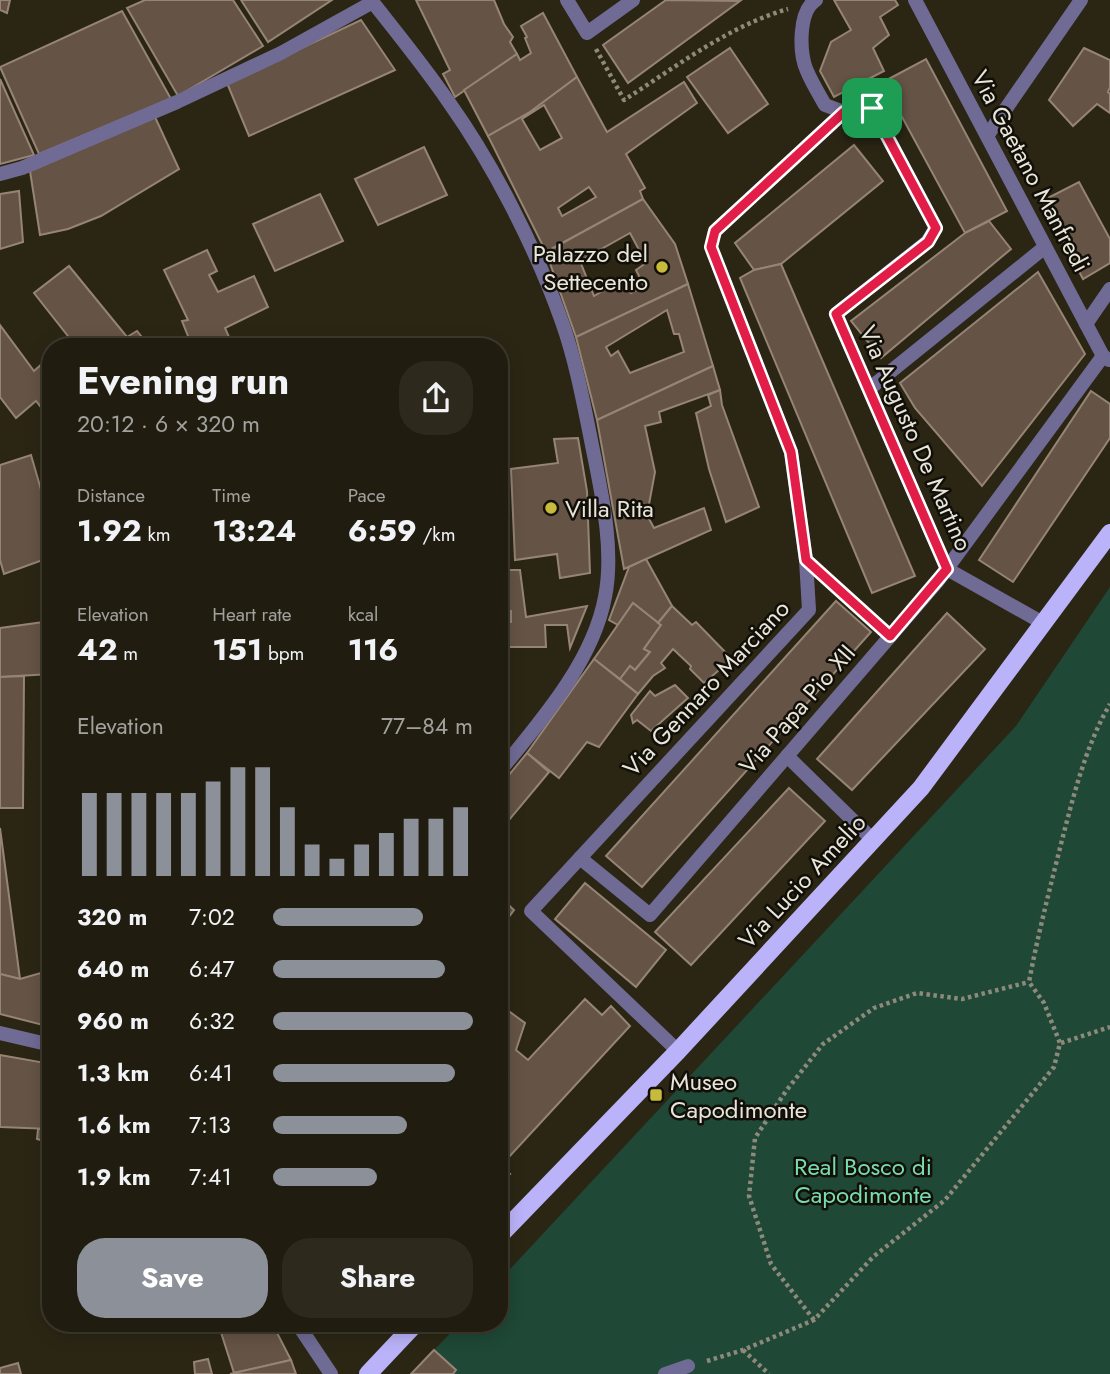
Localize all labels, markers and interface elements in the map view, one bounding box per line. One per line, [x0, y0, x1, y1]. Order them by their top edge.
street label: Via Gaetano Manfredi [963, 64, 1099, 278]
pin [842, 78, 902, 138]
icon: arrive [853, 89, 891, 127]
place label: Palazzo del Settecento [533, 236, 648, 299]
marker: Palazzo del Settecento [654, 259, 670, 275]
street label: Via Augusto De Martino [850, 320, 982, 556]
text: Evening run [77, 353, 289, 408]
button: share [399, 361, 473, 435]
text: 20:12 · 6 × 320 m [77, 407, 260, 441]
text: Distance [77, 482, 145, 509]
text: Time [212, 482, 251, 509]
text: Pace [348, 482, 386, 509]
place label: Villa Rita [565, 491, 654, 526]
marker: Villa Rita [543, 500, 559, 516]
text: 1.92 [77, 509, 142, 552]
text: 13:24 [212, 509, 297, 552]
text: 6:59 [348, 509, 417, 552]
text: km [142, 521, 171, 548]
text: /km [417, 521, 455, 548]
street label: Via Gennaro Marciano [615, 592, 797, 784]
text: Elevation [77, 601, 149, 628]
text: Heart rate [212, 601, 292, 628]
text: kcal [348, 601, 378, 628]
text: 42 [77, 628, 118, 671]
text: 151 [212, 628, 262, 671]
text: 116 [348, 628, 398, 671]
street label: Via Papa Pio XII [731, 636, 863, 782]
text: m [118, 640, 138, 667]
text: bpm [262, 640, 304, 667]
text: Elevation [77, 709, 164, 743]
text: 77–84 m [381, 709, 473, 743]
street label: Via Lucio Amelio [730, 806, 874, 956]
text: 320 m [77, 900, 147, 934]
text: 7:02 [189, 900, 235, 934]
text: 640 m [77, 952, 149, 986]
text: 6:47 [189, 952, 235, 986]
text: 960 m [77, 1004, 149, 1038]
text: 6:32 [189, 1004, 235, 1038]
text: 1.3 km [77, 1056, 149, 1090]
text: 6:41 [189, 1056, 233, 1090]
place label: Museo Capodimonte [670, 1064, 807, 1127]
marker: Museo Capodimonte [648, 1087, 664, 1103]
text: 1.6 km [77, 1108, 151, 1142]
text: 7:13 [189, 1108, 231, 1142]
park label: Real Bosco di Capodimonte [794, 1149, 932, 1212]
text: 1.9 km [77, 1160, 151, 1194]
text: 7:41 [189, 1160, 232, 1194]
button: Save [77, 1238, 268, 1318]
button: Share [282, 1238, 473, 1318]

